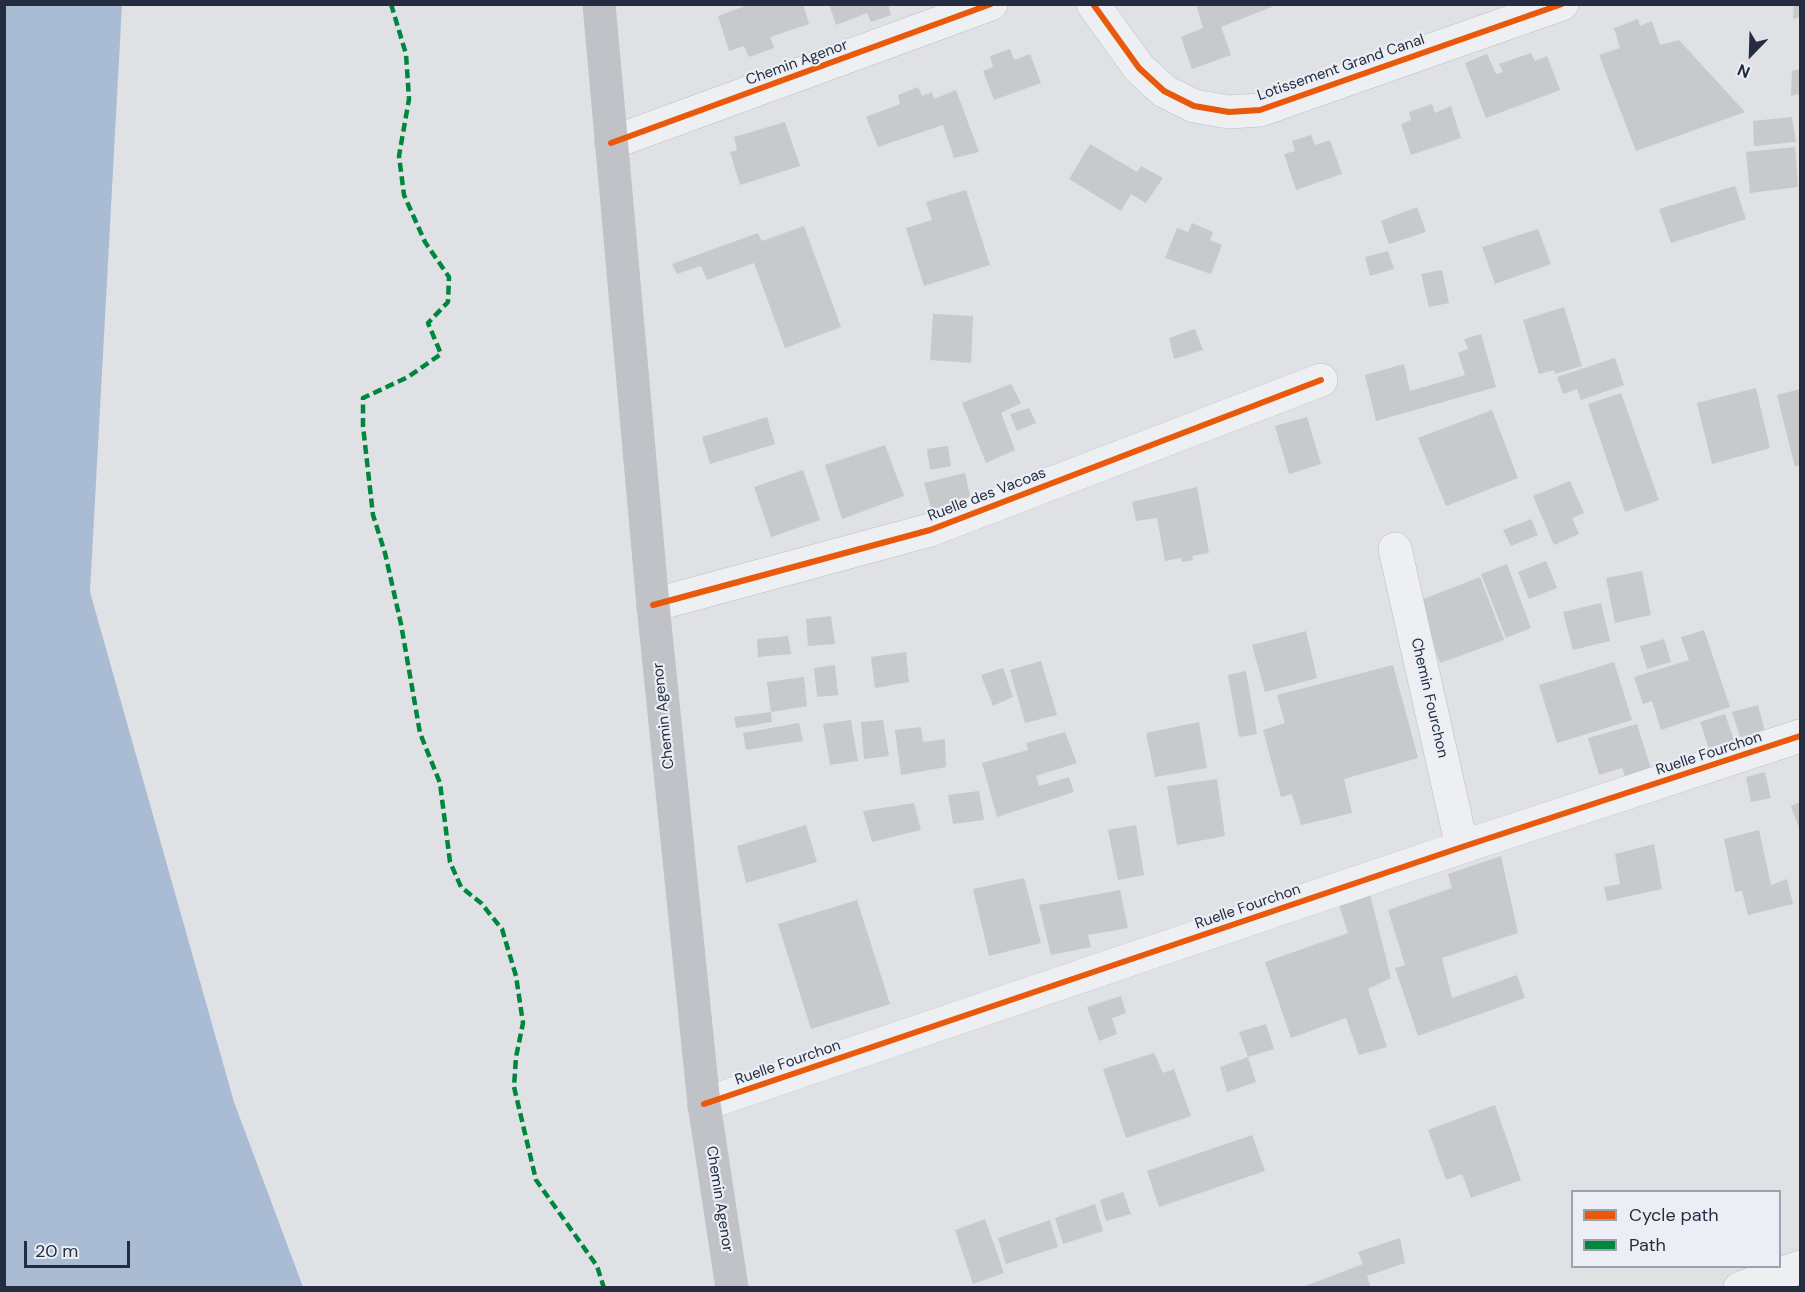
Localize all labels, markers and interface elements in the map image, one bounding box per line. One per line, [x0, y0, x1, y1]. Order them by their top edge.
north arrow [1721, 24, 1781, 84]
street label: Lotissement Grand Canal [1255, 31, 1427, 105]
street label: Chemin Agenor [744, 36, 850, 90]
text: N [1734, 59, 1753, 83]
street label: Ruelle des Vacoas [925, 464, 1049, 526]
street label: Chemin Fourchon [1406, 636, 1452, 760]
street label: Chemin Agenor [649, 662, 679, 770]
street label: Ruelle Fourchon [1654, 728, 1764, 780]
street label: Ruelle Fourchon [1193, 881, 1303, 933]
street label: Ruelle Fourchon [733, 1037, 843, 1089]
street label: Chemin Agenor [702, 1145, 736, 1253]
legend [1571, 1190, 1781, 1268]
text: Cycle path [1629, 1203, 1719, 1227]
scale bar [27, 1229, 134, 1267]
text: Path [1629, 1233, 1666, 1257]
text: 20 m [35, 1239, 78, 1263]

